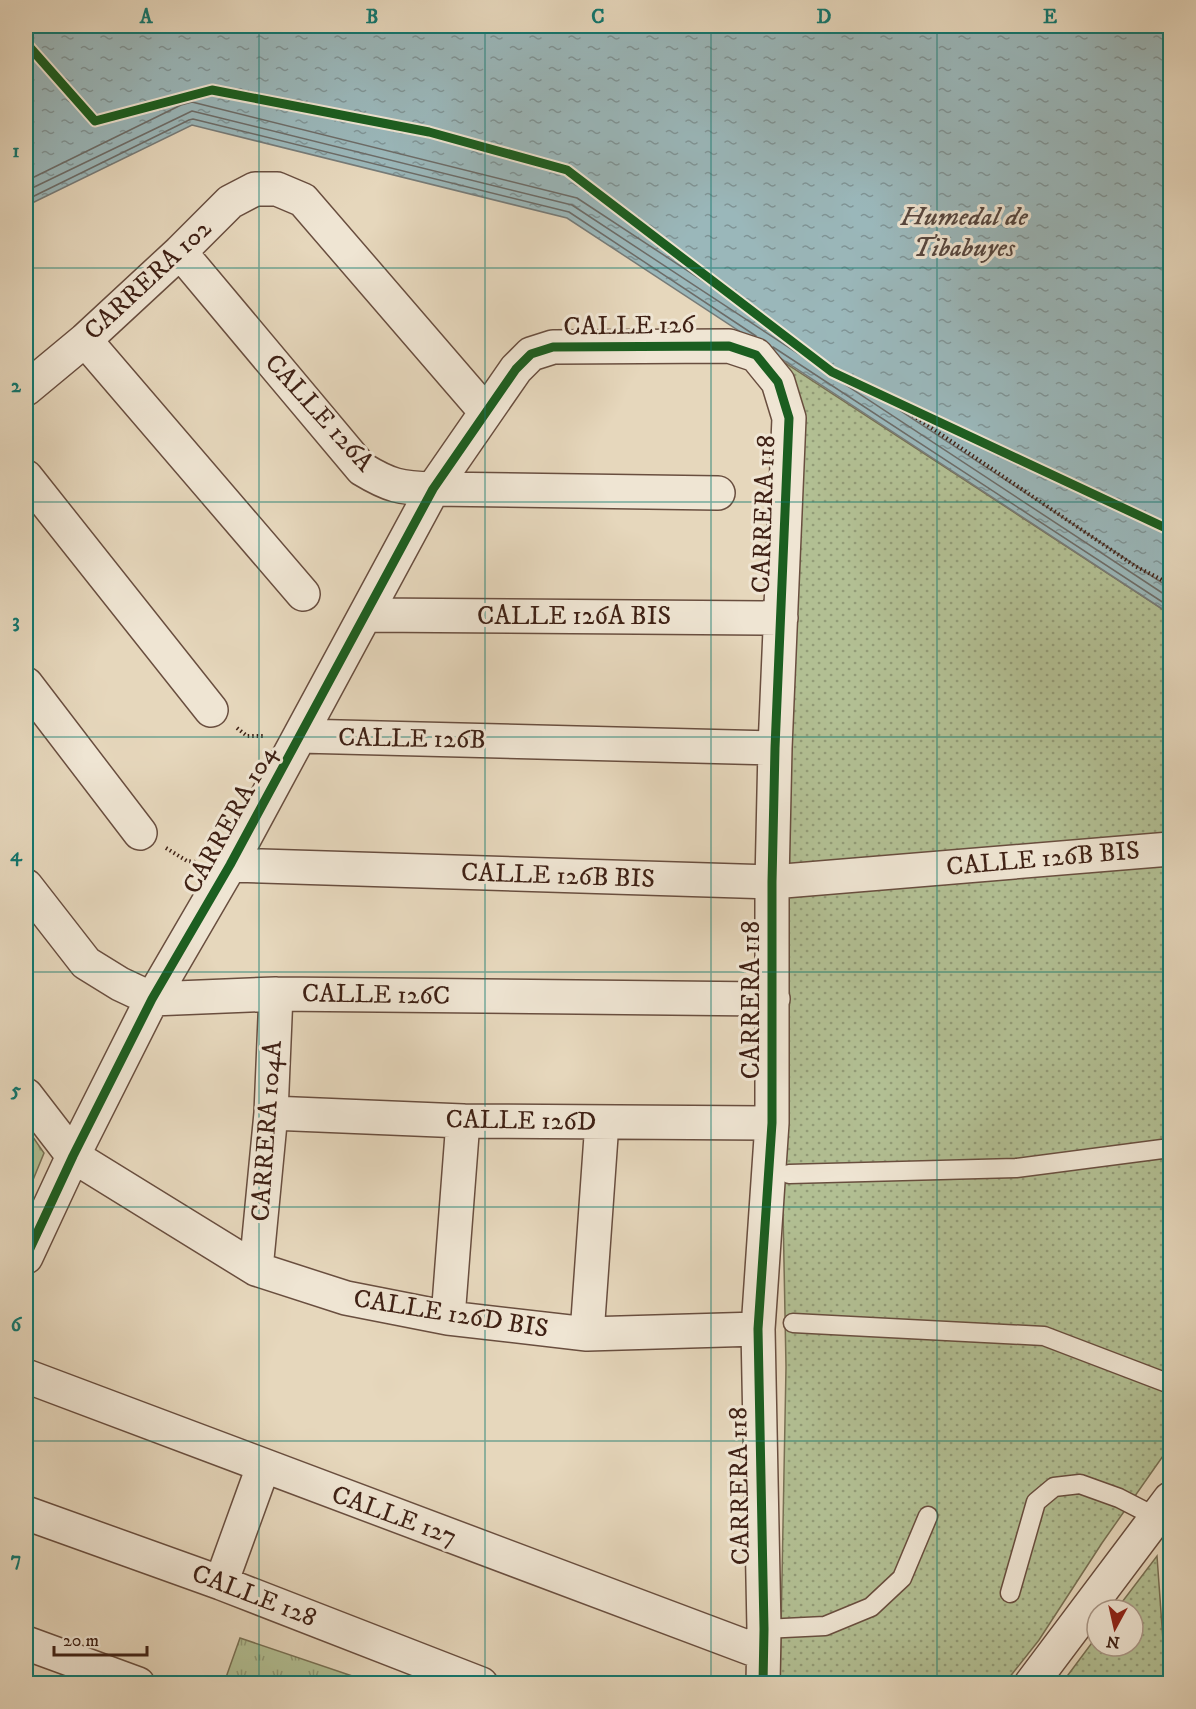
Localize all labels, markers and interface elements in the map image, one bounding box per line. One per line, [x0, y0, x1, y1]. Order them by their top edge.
text: A [139, 5, 154, 30]
text: B [366, 5, 378, 30]
text: C [591, 5, 605, 30]
text: D [817, 5, 832, 30]
text: E [1043, 5, 1057, 30]
text: 1 [12, 139, 20, 164]
water label: Humedal de Tibabuyes [899, 200, 1028, 265]
street label: CARRERA 102 [77, 212, 219, 347]
street label: CALLE 126 [563, 308, 696, 344]
street label: CALLE 126A [257, 347, 381, 479]
text: 2 [11, 374, 22, 399]
street label: CARRERA 118 [745, 434, 783, 594]
street label: CALLE 126A BIS [477, 600, 671, 633]
text: 3 [12, 609, 20, 634]
street label: CALLE 126B [338, 721, 486, 757]
street label: CARRERA 104 [176, 739, 285, 900]
street label: CALLE 126B BIS [945, 834, 1141, 884]
text: 4 [10, 843, 23, 868]
street label: CALLE 126B BIS [460, 856, 656, 896]
street label: CARRERA 118 [735, 921, 768, 1079]
street label: CALLE 126C [301, 977, 451, 1013]
street label: CARRERA 104A [244, 1039, 290, 1223]
text: 5 [10, 1078, 21, 1103]
street label: CALLE 126D [445, 1103, 597, 1139]
street label: CALLE 126D BIS [351, 1282, 551, 1346]
text: 6 [11, 1313, 23, 1338]
street label: CARRERA 118 [722, 1407, 758, 1565]
street label: CALLE 127 [327, 1478, 461, 1554]
text: 7 [11, 1547, 21, 1572]
street label: CALLE 128 [187, 1557, 321, 1635]
north arrow [1085, 1598, 1145, 1658]
scale bar [54, 1619, 147, 1657]
text: 20 m [63, 1630, 99, 1652]
text: N [1105, 1631, 1121, 1653]

